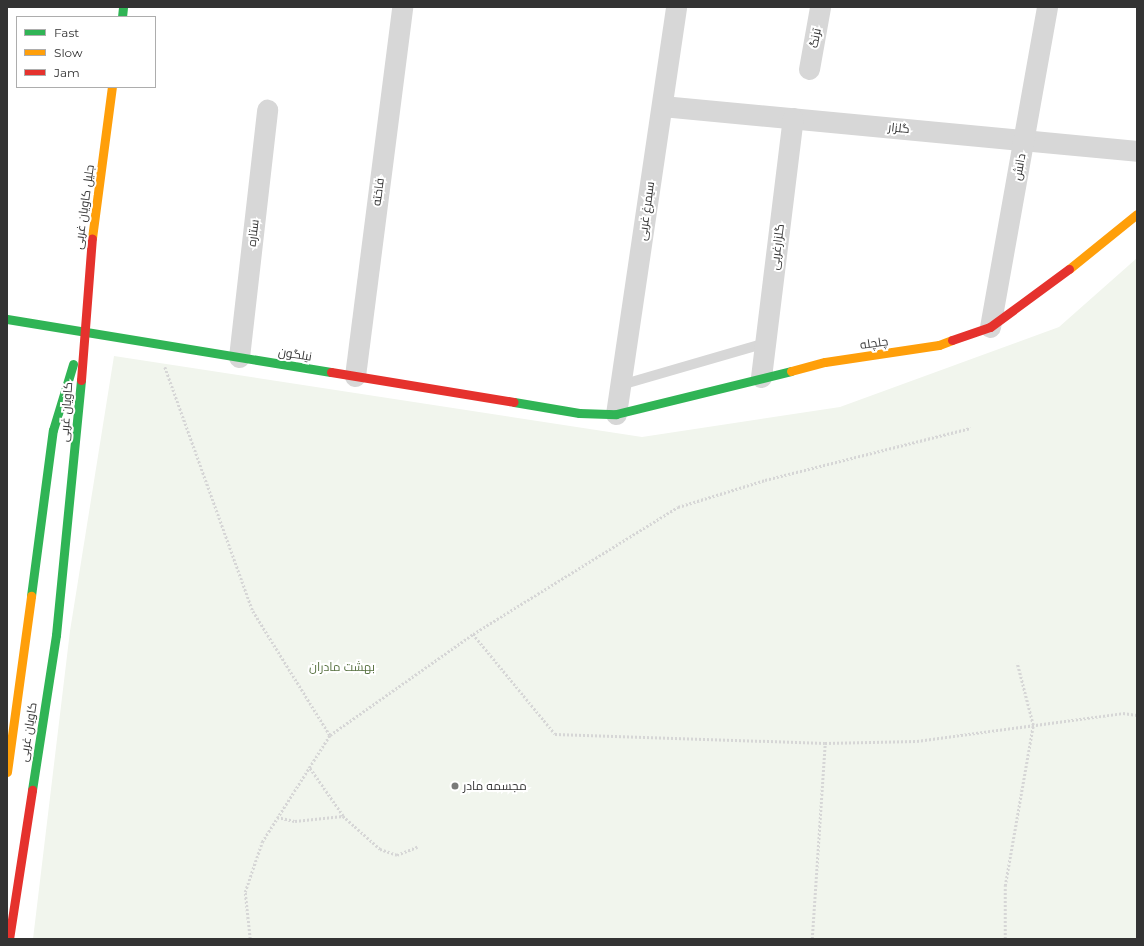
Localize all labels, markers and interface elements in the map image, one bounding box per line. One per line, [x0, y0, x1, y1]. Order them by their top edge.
legend [16, 16, 156, 88]
text: Fast [54, 25, 79, 40]
street label: ترنگ [806, 27, 824, 49]
text: Slow [54, 45, 83, 60]
text: Jam [54, 65, 80, 80]
street label: گلزار [887, 120, 911, 136]
street label: دانش [1010, 152, 1028, 182]
street label: جلیل کاویان غربی [71, 164, 97, 250]
street label: فاخته [369, 177, 387, 207]
street label: سیمرغ غربی [635, 181, 657, 241]
street label: ستاره [244, 219, 262, 247]
street label: گلزارغربی [767, 223, 787, 271]
street label: چلچله [859, 334, 889, 352]
street label: نیلگون [277, 344, 313, 364]
street label: کاویان غربی [57, 382, 75, 442]
park label: بهشت مادران [309, 660, 375, 674]
street label: کاویان غربی [16, 701, 40, 763]
place label: مجسمه مادر [463, 779, 527, 793]
marker: مجسمه مادر [450, 781, 460, 791]

